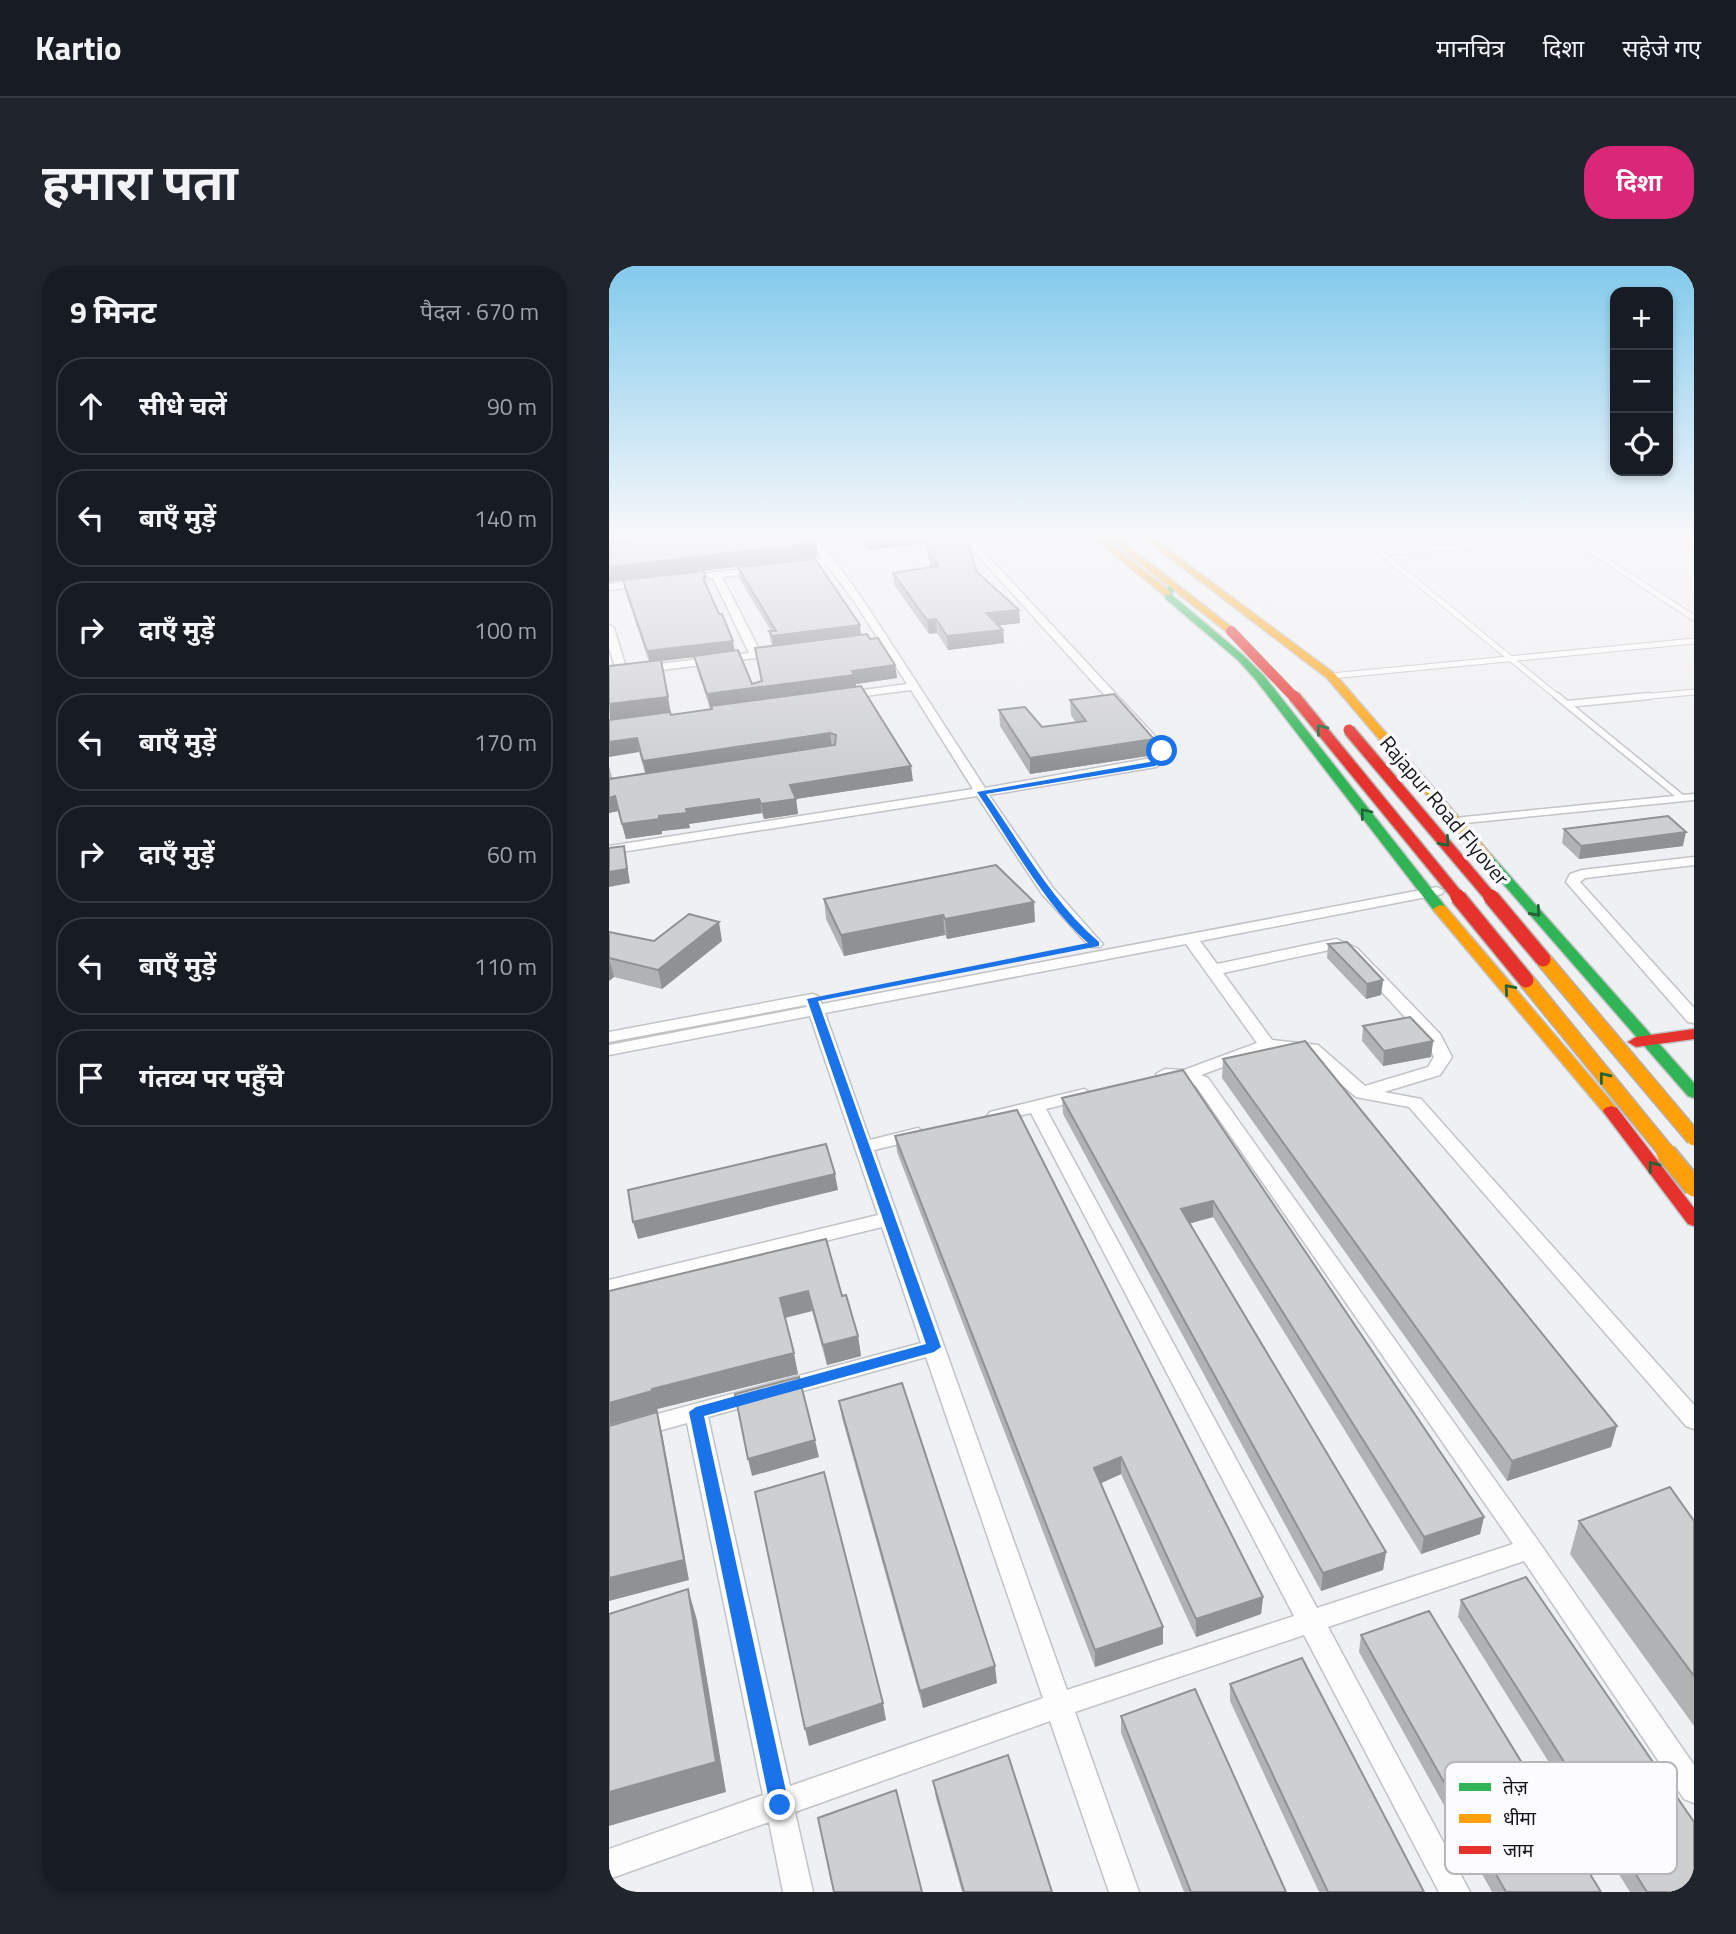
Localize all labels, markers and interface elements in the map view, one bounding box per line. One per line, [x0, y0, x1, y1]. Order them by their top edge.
text: Kartio [35, 23, 122, 73]
text: मानचित्र [1436, 30, 1505, 66]
text: दिशा [1543, 30, 1584, 66]
text: सहेजे गए [1622, 30, 1701, 66]
text: हमारा पता [42, 144, 238, 219]
button: दिशा [1584, 146, 1694, 219]
map controls [1610, 287, 1673, 476]
button: + [1610, 287, 1673, 350]
text: 9 मिनट [70, 289, 156, 335]
text: पैदल · 670 m [420, 294, 539, 329]
button: − [1610, 350, 1673, 413]
text: सीधे चलें [139, 386, 227, 425]
icon: ahead [72, 387, 110, 425]
text: 90 m [487, 389, 537, 424]
button: locate [1610, 413, 1673, 476]
text: बाएँ मुड़ें [139, 498, 216, 537]
icon: left [72, 499, 110, 537]
text: 140 m [474, 501, 537, 536]
text: दाएँ मुड़ें [139, 610, 215, 649]
icon: right [72, 611, 110, 649]
text: 100 m [474, 613, 537, 648]
text: बाएँ मुड़ें [139, 722, 216, 761]
icon: left [72, 723, 110, 761]
text: 170 m [474, 725, 537, 760]
one-way arrow [1317, 725, 1330, 737]
street label: Rajapur Road Flyover [1373, 728, 1517, 892]
route start [1146, 735, 1177, 766]
one-way arrow [1361, 808, 1374, 821]
text: दाएँ मुड़ें [139, 834, 215, 873]
one-way arrow [1437, 834, 1449, 847]
icon: right [72, 835, 110, 873]
text: 60 m [487, 837, 537, 872]
one-way arrow [1527, 904, 1540, 917]
text: बाएँ मुड़ें [139, 946, 216, 985]
icon: left [72, 947, 110, 985]
text: 110 m [474, 949, 537, 984]
one-way arrow [1505, 984, 1517, 997]
text: गंतव्य पर पहुँचे [139, 1058, 284, 1097]
icon: arrive [72, 1059, 110, 1097]
one-way arrow [1600, 1072, 1613, 1084]
one-way arrow [1648, 1161, 1661, 1173]
legend [1445, 1762, 1677, 1874]
text: तेज़ [1503, 1772, 1529, 1801]
route end [764, 1789, 795, 1820]
text: धीमा [1503, 1803, 1537, 1832]
text: जाम [1503, 1835, 1534, 1864]

